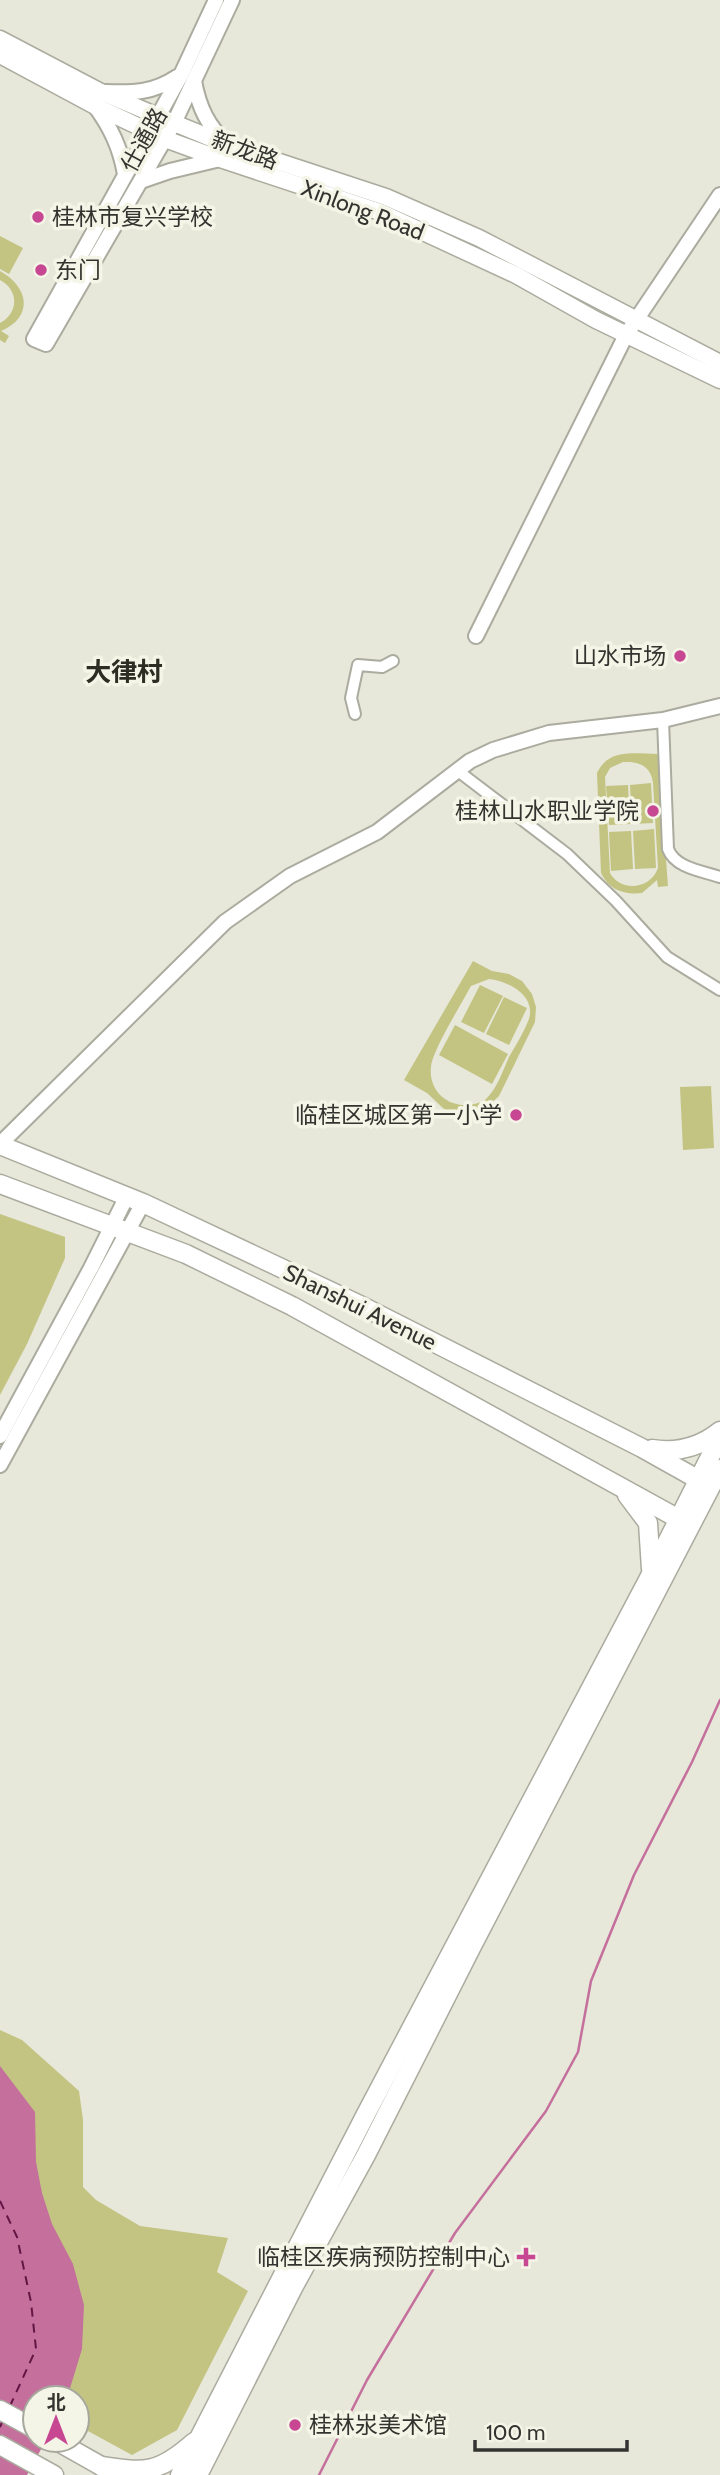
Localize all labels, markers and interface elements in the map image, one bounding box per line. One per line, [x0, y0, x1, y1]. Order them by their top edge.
street label: 仕通路 [115, 103, 173, 177]
street label: 新龙路 [208, 125, 282, 175]
street label: Xinlong Road [298, 174, 428, 246]
place label: 桂林市复兴学校 [52, 203, 213, 231]
marker: 桂林市复兴学校 [30, 209, 46, 225]
place label: 东门 [55, 256, 101, 284]
marker: 东门 [33, 262, 49, 278]
place label: 山水市场 [574, 642, 666, 670]
marker: 山水市场 [672, 648, 688, 664]
district label: 大律村 [85, 656, 163, 688]
place label: 桂林山水职业学院 [455, 797, 639, 825]
marker: 桂林山水职业学院 [645, 803, 661, 819]
place label: 临桂区城区第一小学 [295, 1101, 502, 1129]
marker: 临桂区城区第一小学 [508, 1107, 524, 1123]
street label: Shanshui Avenue [279, 1258, 441, 1356]
place label: 临桂区疾病预防控制中心 [257, 2243, 510, 2271]
marker: 临桂区疾病预防控制中心 [516, 2247, 536, 2267]
north arrow [21, 2384, 91, 2454]
text: 北 [46, 2391, 66, 2414]
scale bar [475, 2408, 627, 2452]
place label: 桂林汖美术馆 [309, 2411, 447, 2439]
marker: 桂林汖美术馆 [287, 2417, 303, 2433]
text: 100 m [486, 2420, 545, 2445]

